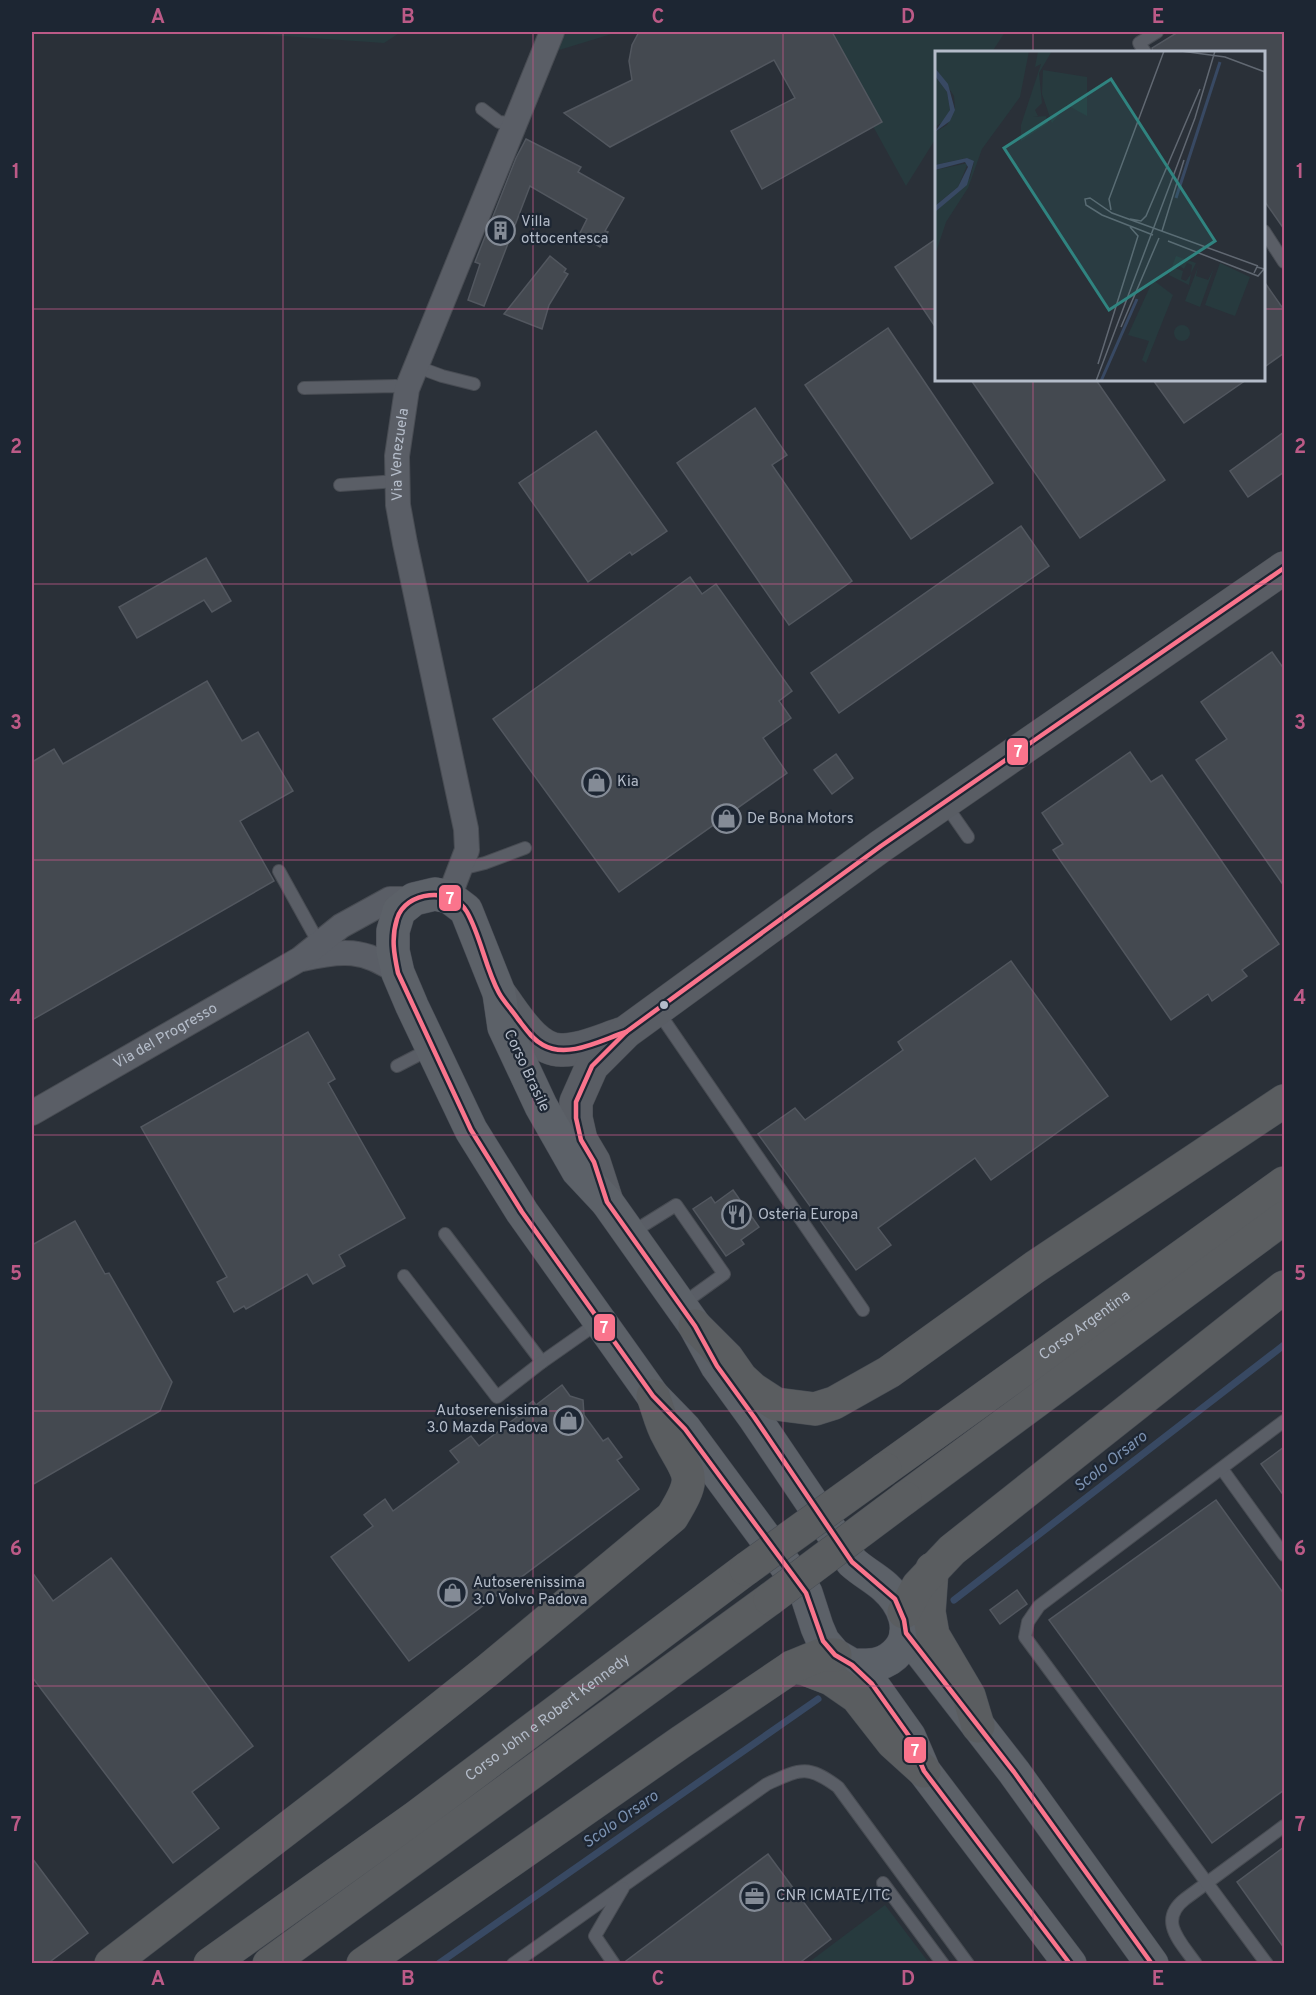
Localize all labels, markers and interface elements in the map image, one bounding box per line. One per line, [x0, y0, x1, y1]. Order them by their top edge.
text: A [151, 5, 165, 31]
text: B [401, 5, 415, 31]
text: C [652, 5, 664, 31]
text: D [901, 5, 915, 31]
text: E [1152, 5, 1164, 31]
inset map [935, 51, 1265, 381]
text: 1 [12, 160, 20, 186]
text: 1 [1296, 160, 1304, 186]
place label: Villa ottocentesca [521, 213, 608, 249]
building icon: Villa ottocentesca [484, 215, 516, 247]
street label: Via Venezuela [387, 407, 414, 501]
text: 2 [10, 435, 22, 461]
text: 2 [1294, 435, 1306, 461]
text: 3 [10, 711, 22, 737]
text: 3 [1294, 711, 1306, 737]
line badge: 7 [1006, 737, 1029, 766]
text: 7 [1014, 743, 1022, 763]
shop icon: Kia [580, 766, 612, 798]
place label: Kia [617, 773, 639, 792]
shop icon: De Bona Motors [710, 803, 742, 835]
place label: De Bona Motors [747, 810, 854, 829]
line badge: 7 [438, 884, 462, 912]
text: 7 [446, 890, 454, 910]
text: 4 [10, 986, 22, 1012]
text: 4 [1294, 986, 1306, 1012]
street label: Via del Progresso [110, 999, 221, 1074]
unlabelled marker [658, 999, 670, 1011]
street label: Corso Brasile [499, 1027, 553, 1115]
restaurant icon: Osteria Europa [721, 1199, 753, 1231]
place label: Osteria Europa [758, 1206, 858, 1225]
text: 5 [10, 1262, 22, 1288]
text: 5 [1294, 1262, 1306, 1288]
street label: Corso Argentina [1035, 1286, 1134, 1365]
line badge: 7 [593, 1313, 616, 1342]
text: 7 [600, 1319, 608, 1339]
place label: Autoserenissima 3.0 Mazda Padova [426, 1402, 548, 1438]
shop icon: Autoserenissima 3.0 Mazda Padova [553, 1404, 585, 1436]
water label: Scolo Orsaro [1070, 1427, 1152, 1497]
text: 6 [10, 1537, 22, 1563]
text: 6 [1294, 1537, 1306, 1563]
place label: Autoserenissima 3.0 Volvo Padova [473, 1574, 587, 1610]
shop icon: Autoserenissima 3.0 Volvo Padova [436, 1576, 468, 1608]
street label: Corso John e Robert Kennedy [462, 1650, 634, 1786]
line badge: 7 [903, 1736, 927, 1764]
text: 7 [911, 1742, 919, 1762]
water label: Scolo Orsaro [579, 1786, 663, 1853]
text: 7 [11, 1813, 21, 1839]
text: 7 [1295, 1813, 1305, 1839]
office icon: CNR ICMATE/ITC [739, 1880, 771, 1912]
place label: CNR ICMATE/ITC [776, 1887, 891, 1906]
text: A [151, 1967, 165, 1993]
text: B [401, 1967, 415, 1993]
text: C [652, 1967, 664, 1993]
text: D [901, 1967, 915, 1993]
text: E [1152, 1967, 1164, 1993]

